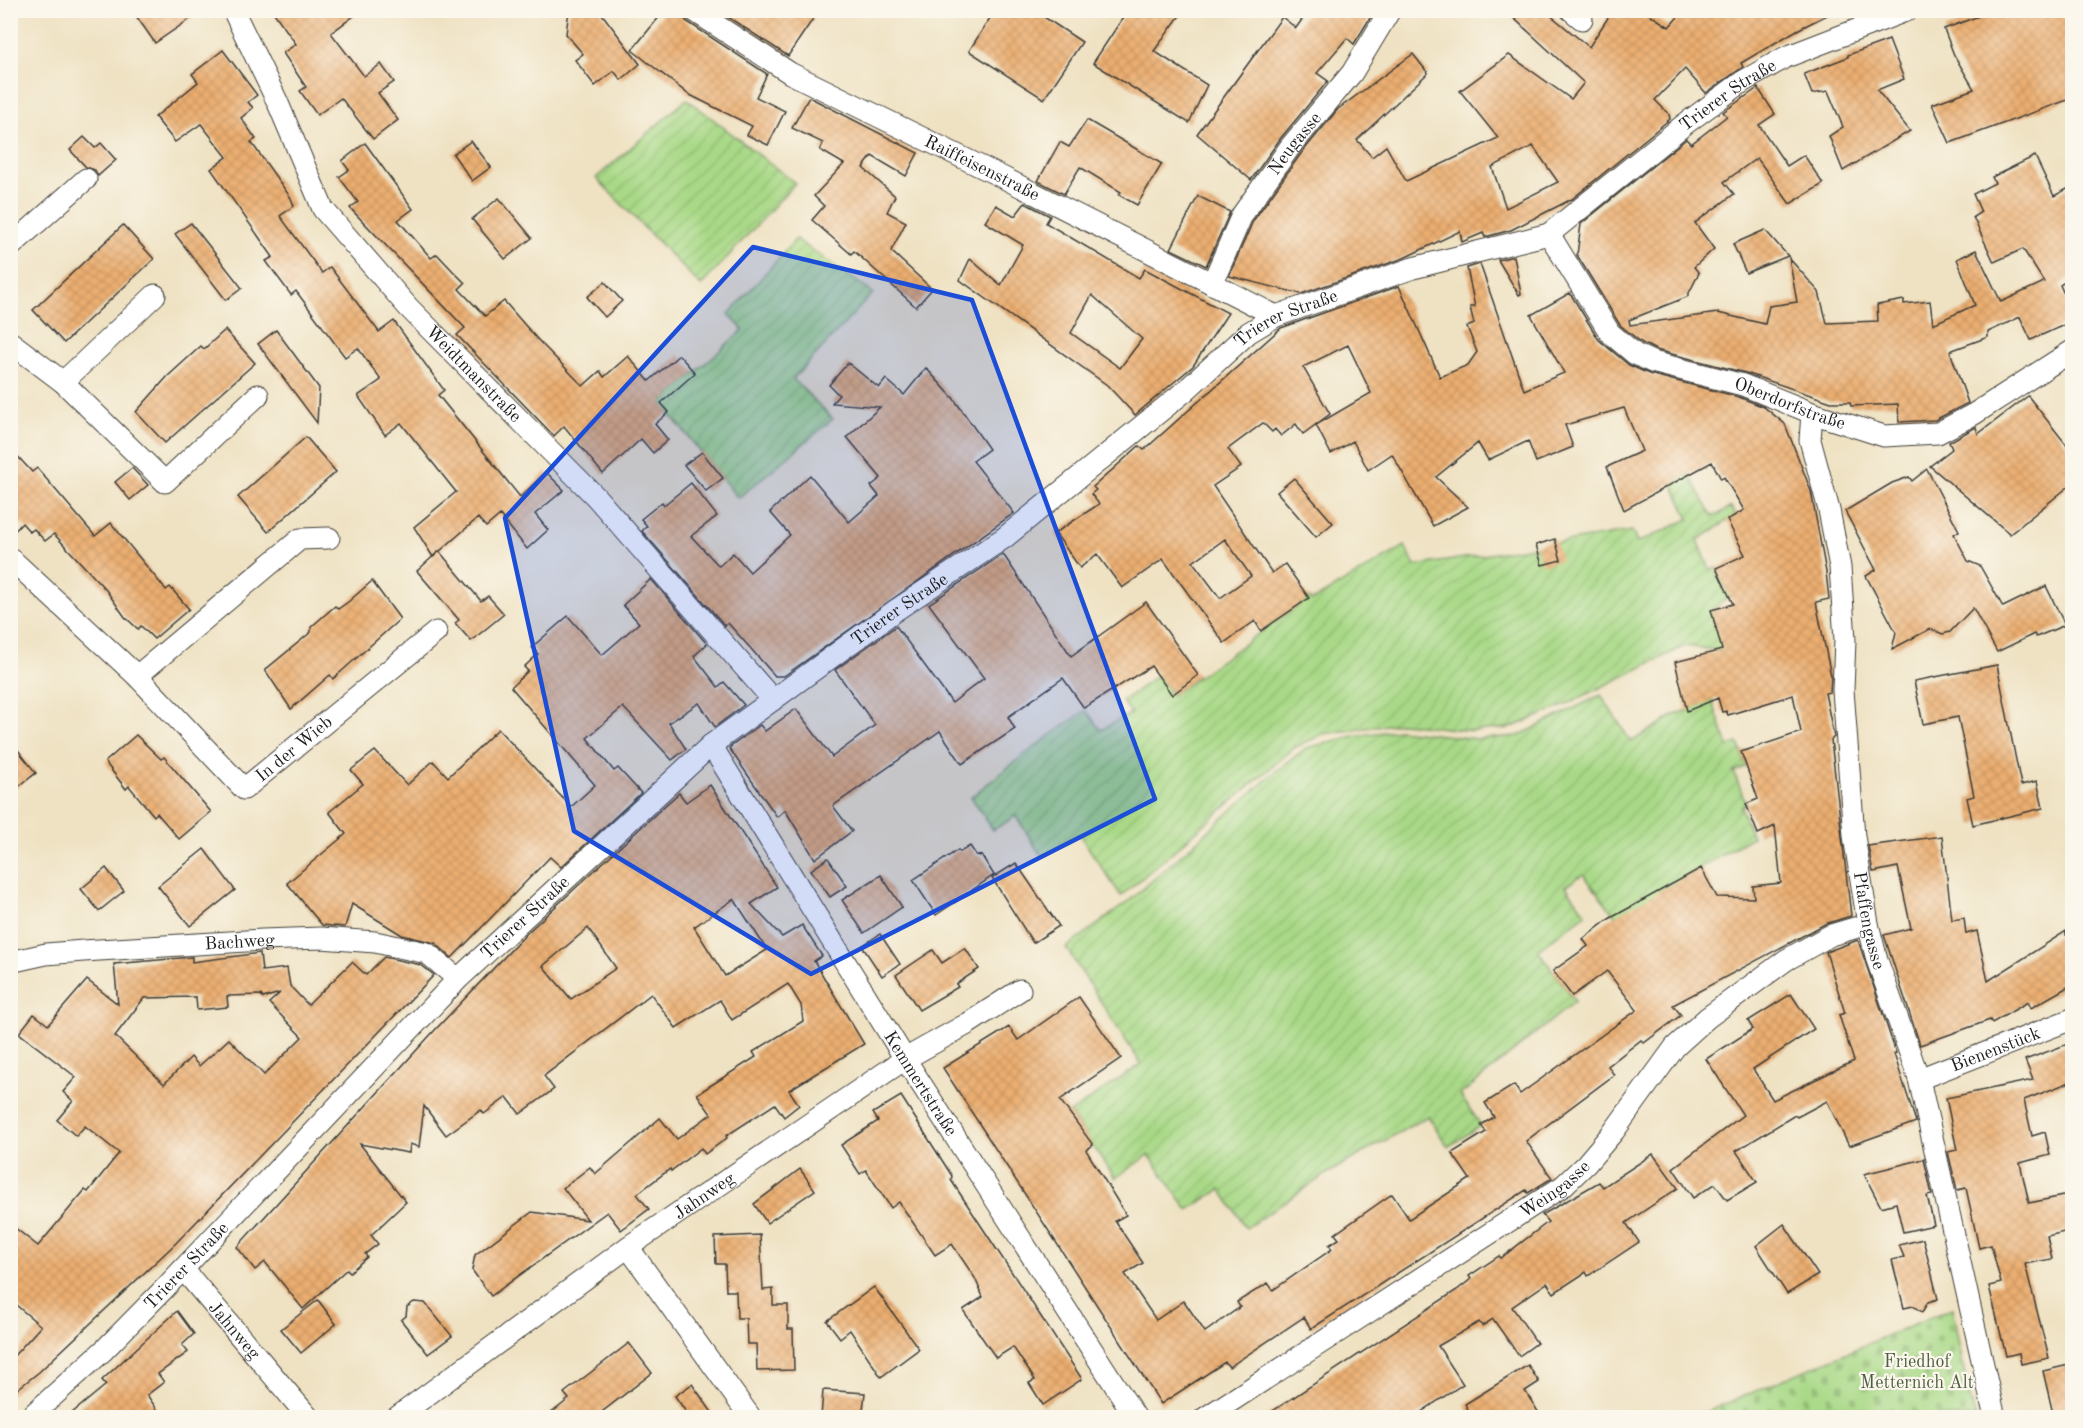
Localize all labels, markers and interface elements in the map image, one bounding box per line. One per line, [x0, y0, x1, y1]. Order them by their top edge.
street label: Trierer Straße [1676, 57, 1779, 135]
street label: Neugasse [1265, 109, 1325, 179]
street label: Raiffeisenstraße [922, 133, 1042, 204]
street label: Trierer Straße [1231, 287, 1340, 351]
street label: Weidtmanstraße [422, 323, 524, 426]
street label: Oberdorfstraße [1733, 375, 1847, 433]
street label: Trierer Straße [848, 570, 951, 649]
street label: In der Wieb [253, 713, 336, 786]
street label: Pfaffengasse [1850, 870, 1888, 972]
street label: Trierer Straße [478, 873, 573, 963]
street label: Bachweg [204, 932, 275, 954]
street label: Bienenstück [1949, 1024, 2043, 1076]
street label: Kemmertstraße [880, 1028, 960, 1139]
street label: Weingasse [1517, 1157, 1594, 1222]
street label: Jahnweg [671, 1169, 738, 1223]
street label: Trierer Straße [141, 1219, 232, 1313]
street label: Jahnweg [205, 1298, 263, 1363]
park label: Friedhof Metternich Alt [1860, 1353, 1974, 1392]

